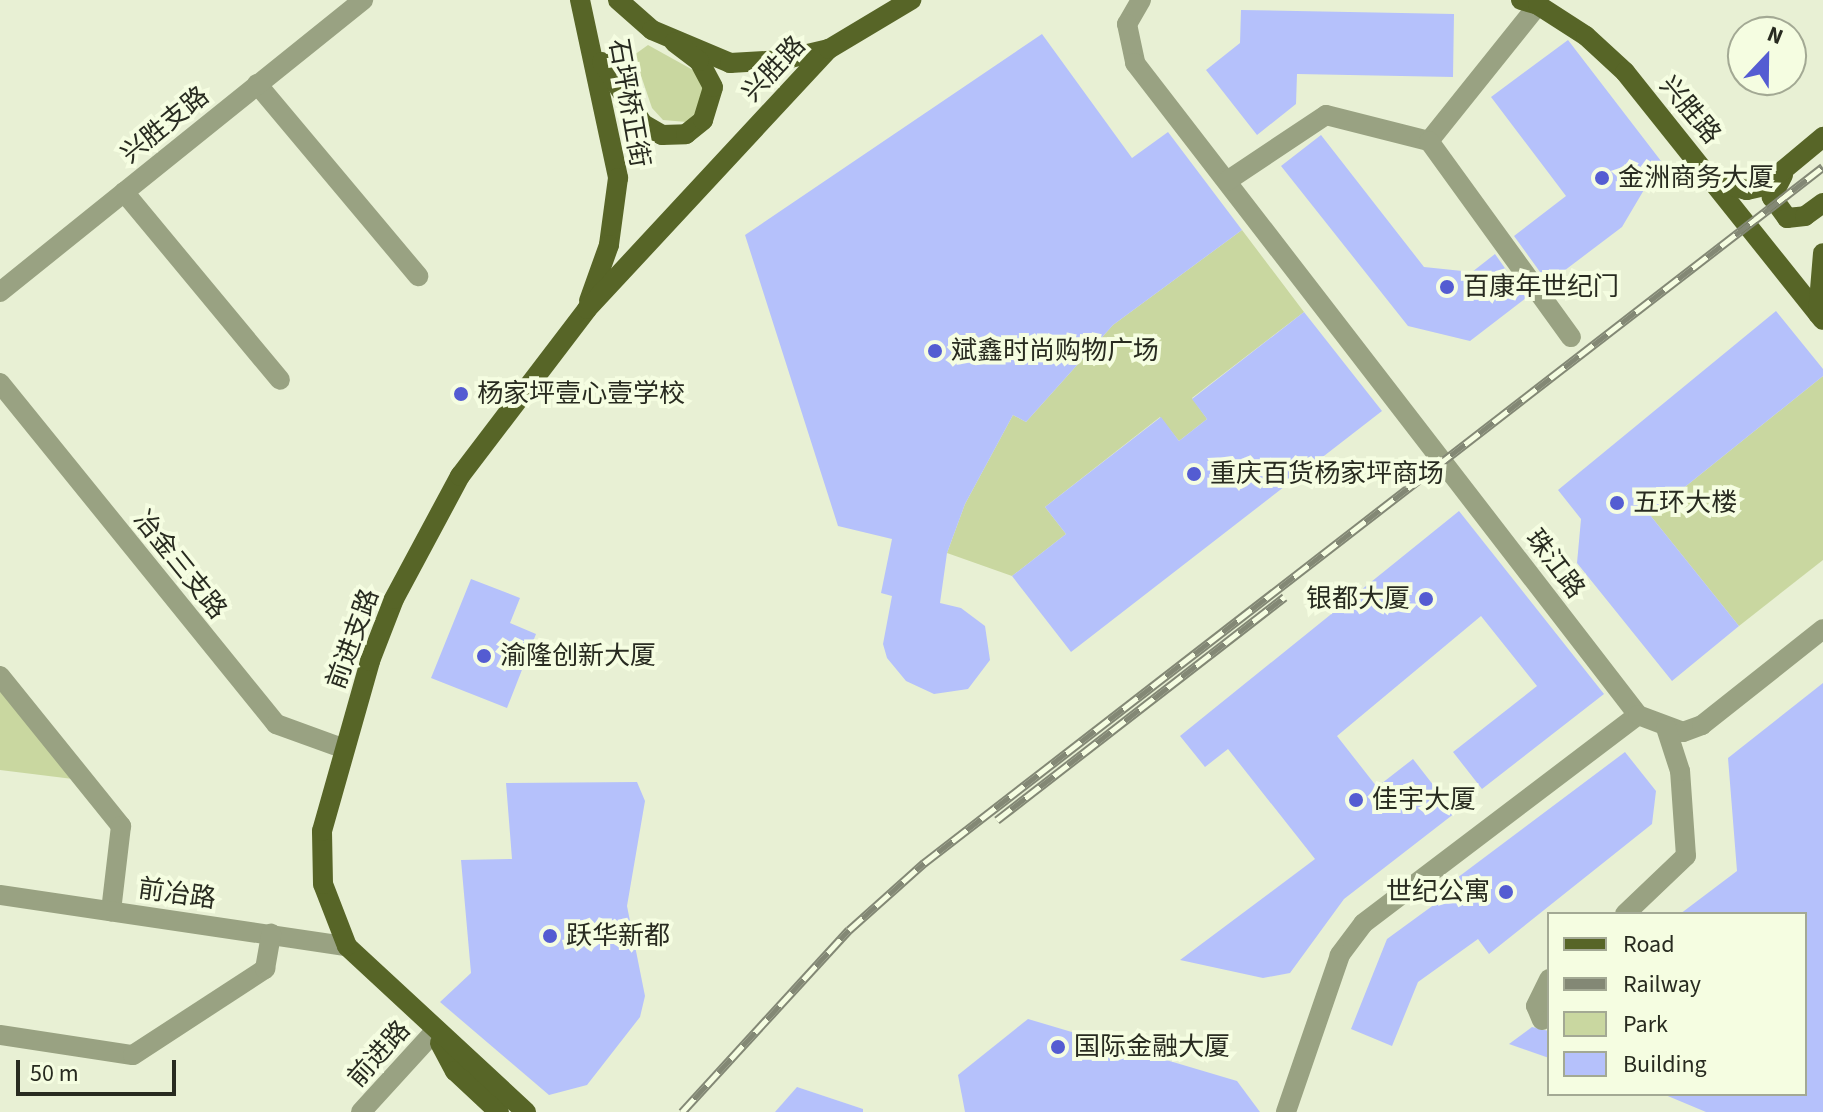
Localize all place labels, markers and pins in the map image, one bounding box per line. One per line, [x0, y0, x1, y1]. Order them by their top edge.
place label: 金洲商务大厦 [1618, 162, 1774, 194]
marker: 金洲商务大厦 [1593, 169, 1611, 187]
place label: 百康年世纪门 [1463, 271, 1619, 303]
marker: 百康年世纪门 [1438, 278, 1456, 296]
place label: 斌鑫时尚购物广场 [951, 335, 1159, 367]
marker: 斌鑫时尚购物广场 [926, 342, 944, 360]
place label: 杨家坪壹心壹学校 [477, 378, 685, 410]
marker: 杨家坪壹心壹学校 [452, 385, 470, 403]
place label: 重庆百货杨家坪商场 [1210, 458, 1444, 490]
marker: 重庆百货杨家坪商场 [1185, 465, 1203, 483]
place label: 五环大楼 [1633, 487, 1737, 519]
marker: 五环大楼 [1608, 494, 1626, 512]
place label: 银都大厦 [1306, 583, 1410, 615]
marker: 银都大厦 [1417, 590, 1435, 608]
place label: 渝隆创新大厦 [500, 640, 656, 672]
marker: 渝隆创新大厦 [475, 647, 493, 665]
place label: 佳宇大厦 [1372, 784, 1476, 816]
marker: 佳宇大厦 [1347, 791, 1365, 809]
place label: 世纪公寓 [1386, 876, 1490, 908]
marker: 世纪公寓 [1497, 883, 1515, 901]
place label: 跃华新都 [566, 920, 670, 952]
marker: 跃华新都 [541, 927, 559, 945]
place label: 国际金融大厦 [1074, 1031, 1230, 1063]
marker: 国际金融大厦 [1049, 1038, 1067, 1056]

